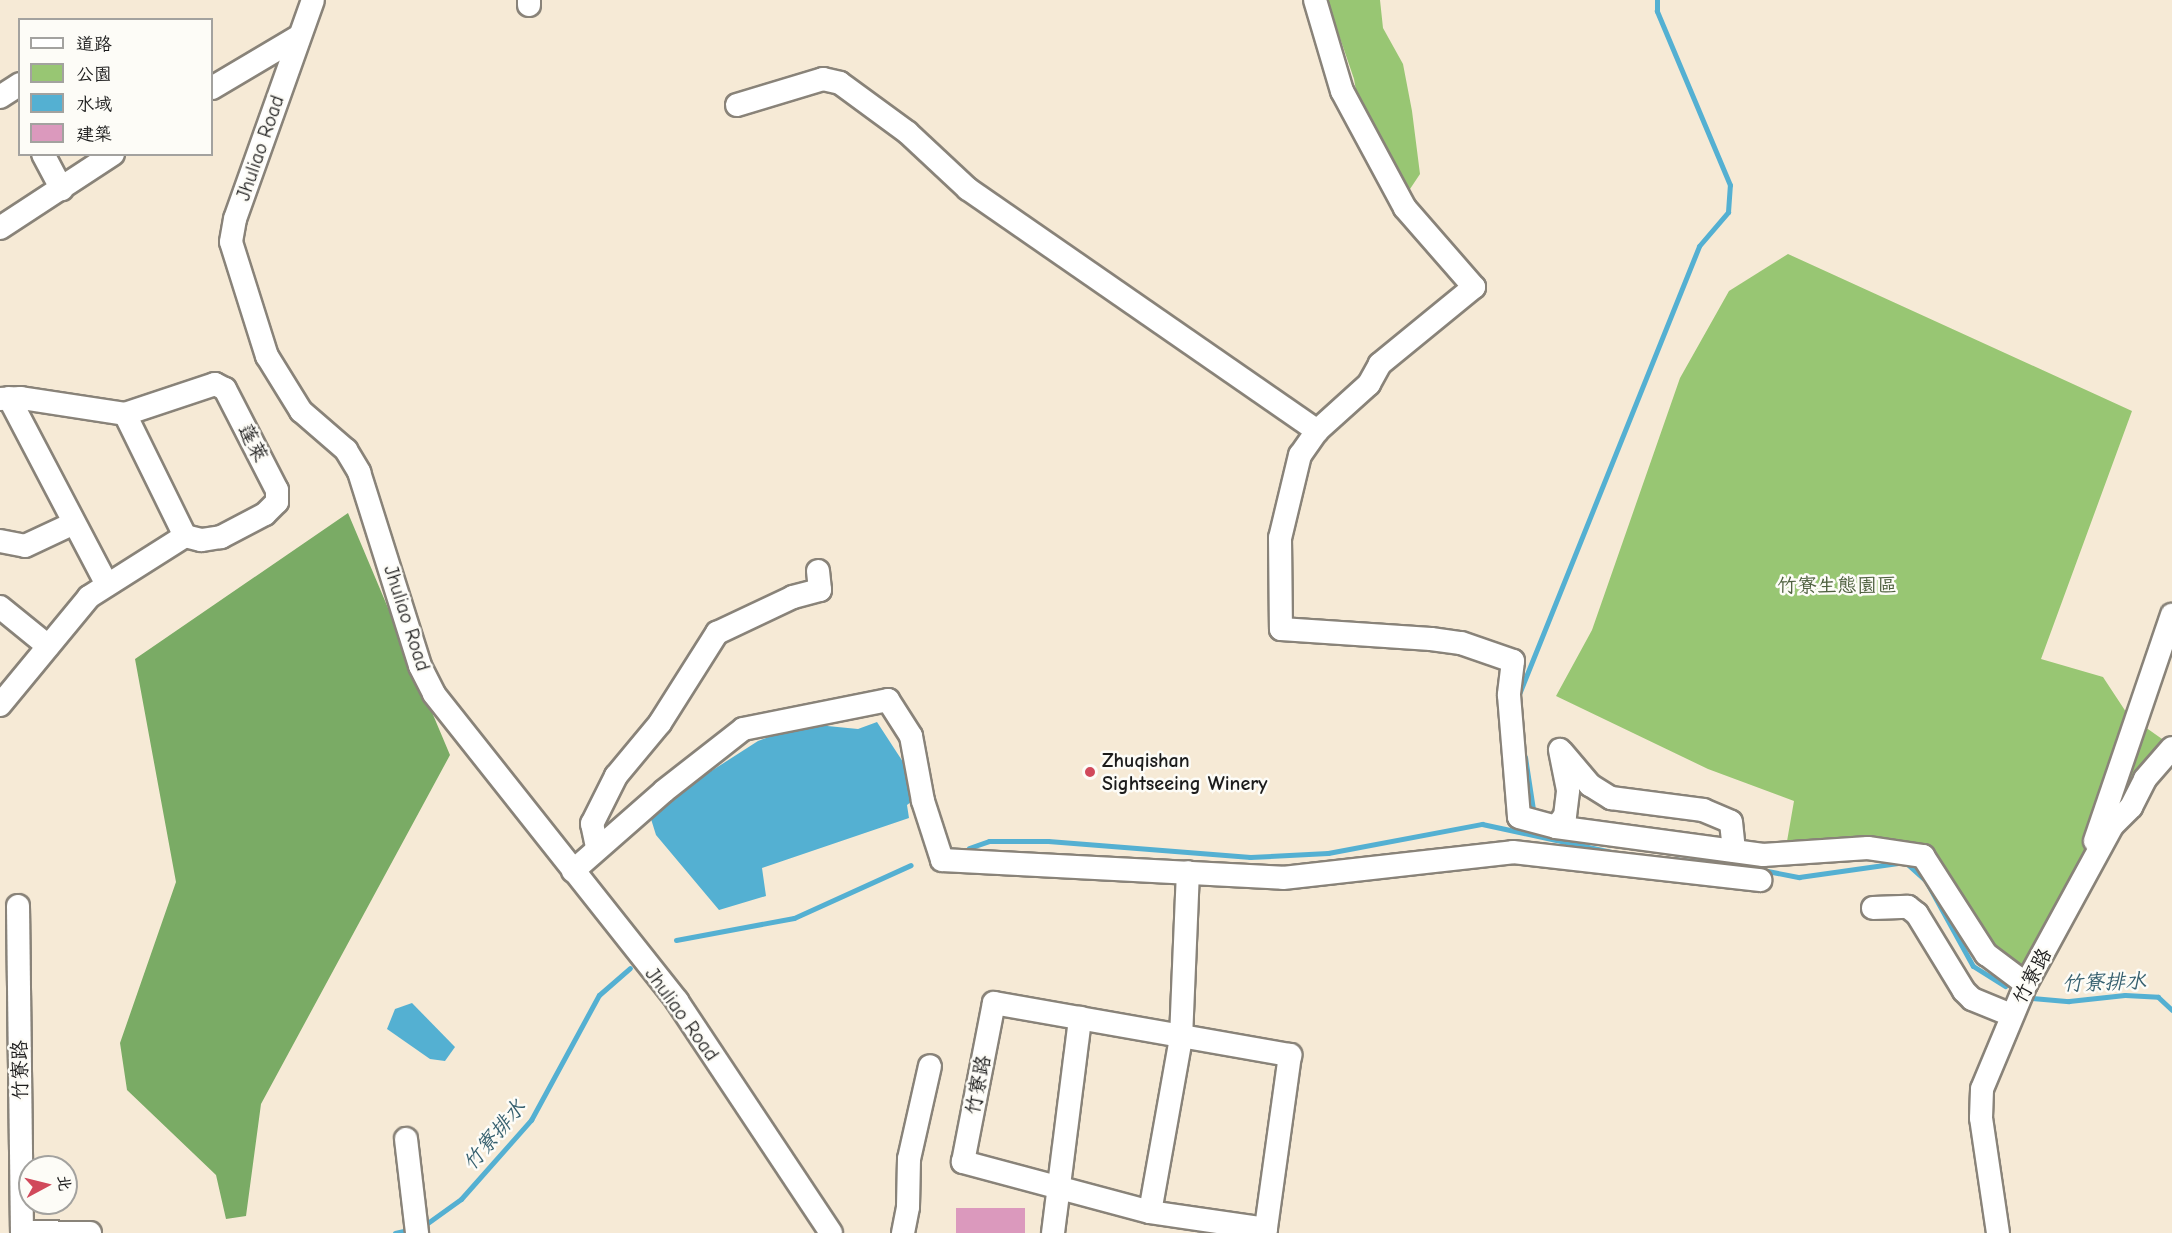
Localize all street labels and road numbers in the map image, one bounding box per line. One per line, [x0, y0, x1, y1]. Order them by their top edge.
street label: Jhuliao Road [231, 92, 289, 204]
street label: 蓬萊 [233, 420, 273, 466]
street label: Jhuliao Road [379, 562, 435, 674]
street label: 竹寮路 [2007, 944, 2057, 1008]
street label: Jhuliao Road [640, 963, 724, 1065]
street label: 竹寮路 [7, 1040, 33, 1100]
street label: 竹寮路 [960, 1053, 996, 1117]

